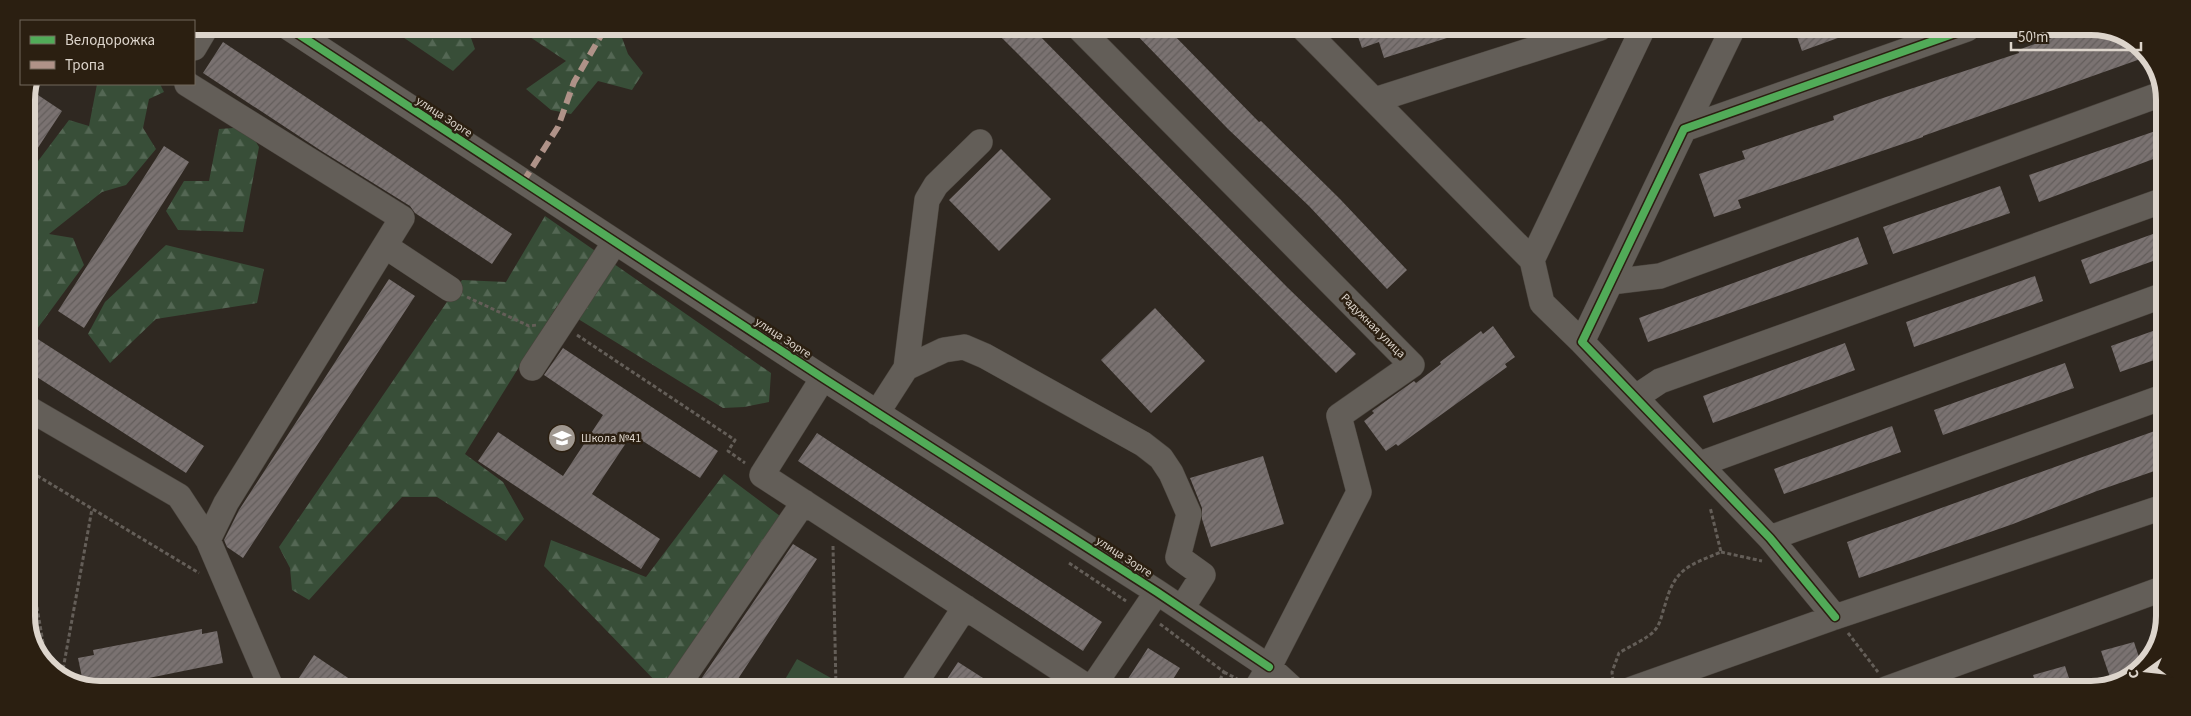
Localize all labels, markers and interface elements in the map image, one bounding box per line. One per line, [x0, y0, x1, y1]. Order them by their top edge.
legend [20, 20, 195, 85]
scale bar [2011, 20, 2141, 52]
text: 50 m [2018, 27, 2048, 48]
text: Велодорожка [65, 30, 155, 51]
text: Тропа [65, 55, 105, 76]
street label: улица Зорге [413, 92, 476, 142]
street label: Радужная улица [1337, 290, 1409, 362]
street label: улица Зорге [752, 313, 815, 363]
school or university icon: Школа №41 [547, 423, 577, 453]
place label: Школа №41 [581, 430, 641, 447]
street label: улица Зорге [1093, 532, 1156, 582]
north arrow [2121, 646, 2171, 696]
text: С [2124, 668, 2145, 681]

